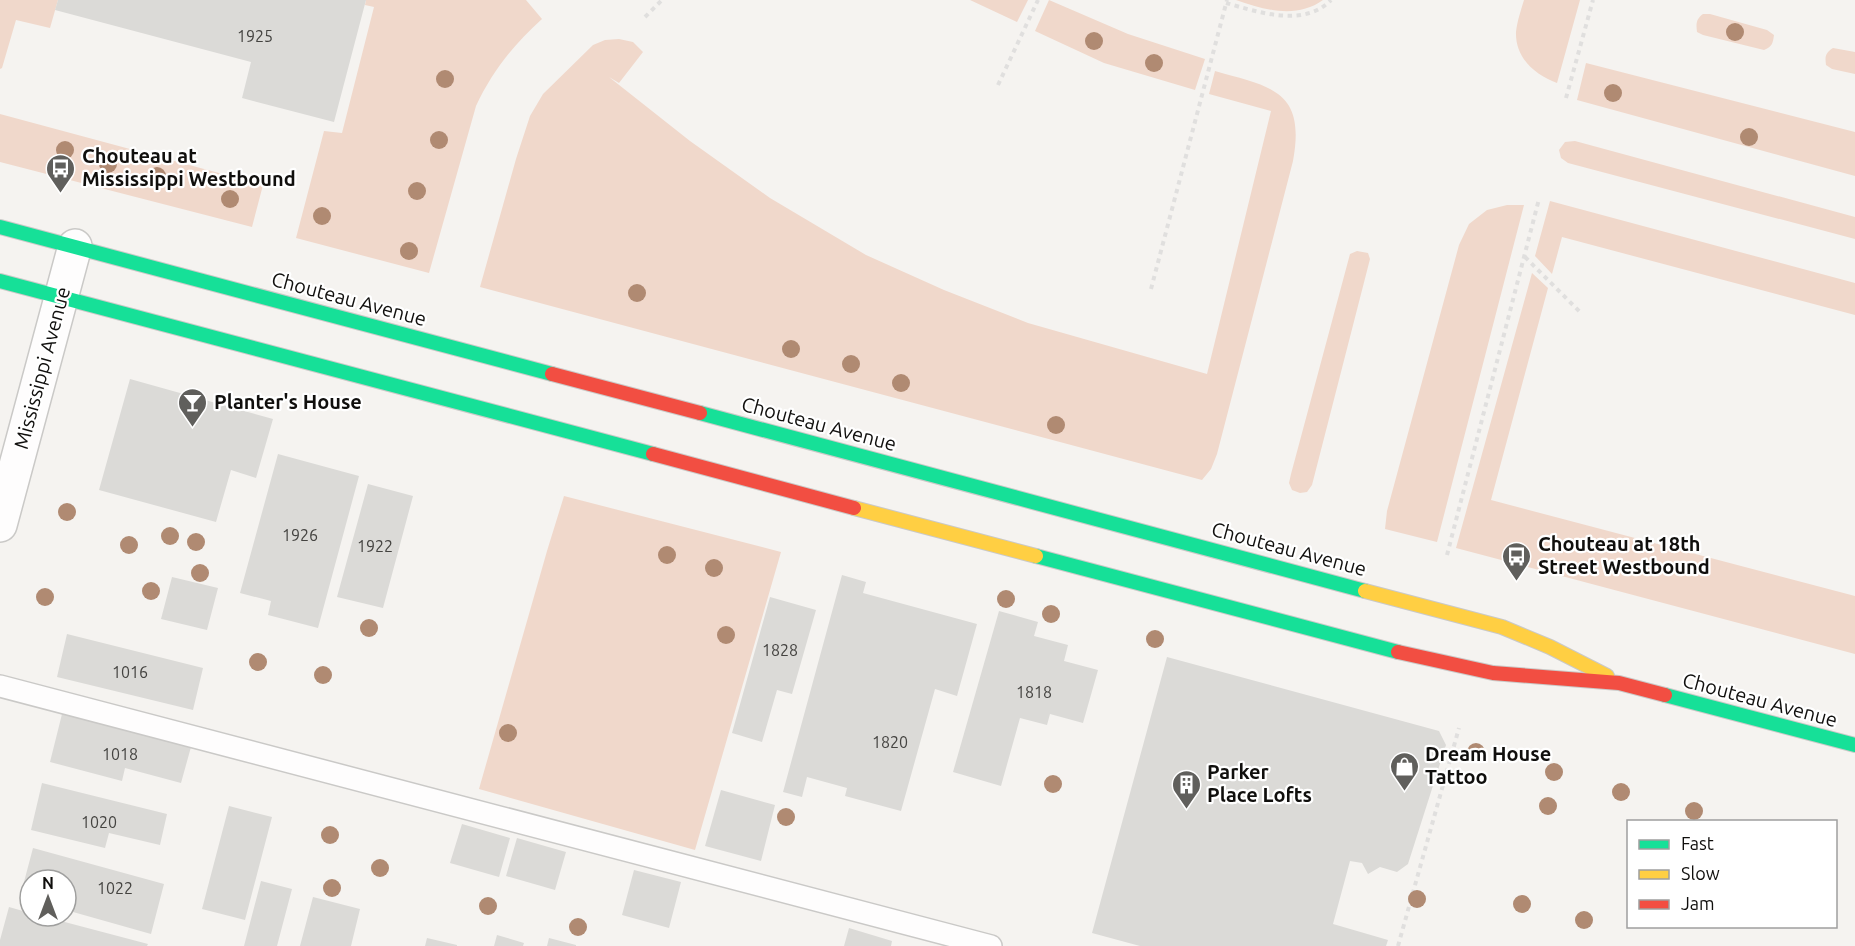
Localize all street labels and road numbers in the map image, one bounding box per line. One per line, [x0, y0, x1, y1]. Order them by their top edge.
street label: Chouteau Avenue [269, 267, 429, 330]
street label: Mississippi Avenue [9, 284, 74, 451]
street label: Chouteau Avenue [739, 392, 899, 455]
street label: Chouteau Avenue [1209, 517, 1369, 580]
street label: Chouteau Avenue [1680, 668, 1840, 731]

